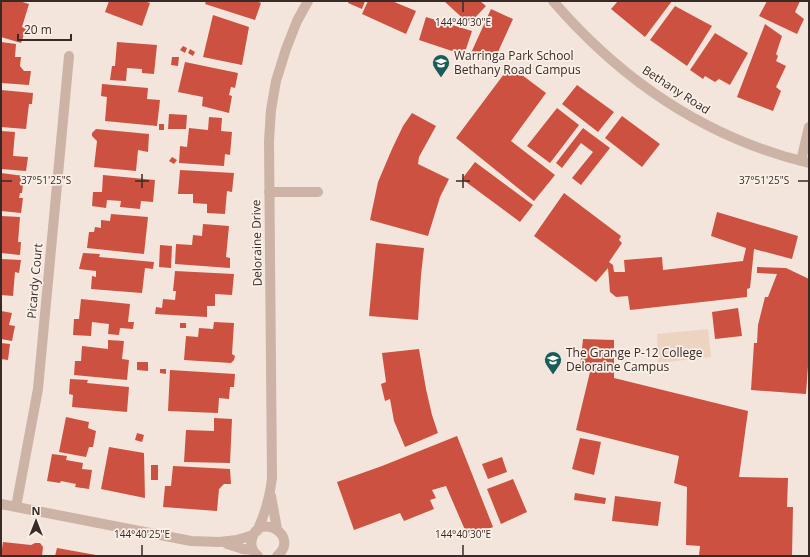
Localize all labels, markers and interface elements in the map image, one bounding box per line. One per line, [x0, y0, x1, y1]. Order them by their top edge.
text: 144°40'30"E [435, 15, 491, 29]
scale bar [18, 16, 71, 42]
text: 20 m [24, 21, 52, 38]
place label: Warringa Park School Bethany Road Campus [454, 47, 581, 78]
school or university icon: Warringa Park School Bethany Road Campus [431, 53, 451, 78]
street label: Bethany Road [639, 61, 714, 118]
text: 37°51'25"S [21, 173, 71, 187]
text: 37°51'25"S [739, 173, 789, 187]
street label: Deloraine Drive [247, 199, 266, 287]
street label: Picardy Court [23, 243, 46, 319]
place label: The Grange P-12 College Deloraine Campus [566, 344, 703, 375]
school or university icon: The Grange P-12 College Deloraine Campus [543, 350, 563, 375]
north arrow [16, 501, 56, 541]
text: N [32, 503, 40, 518]
text: 144°40'25"E [114, 527, 170, 541]
text: 144°40'30"E [435, 527, 491, 541]

